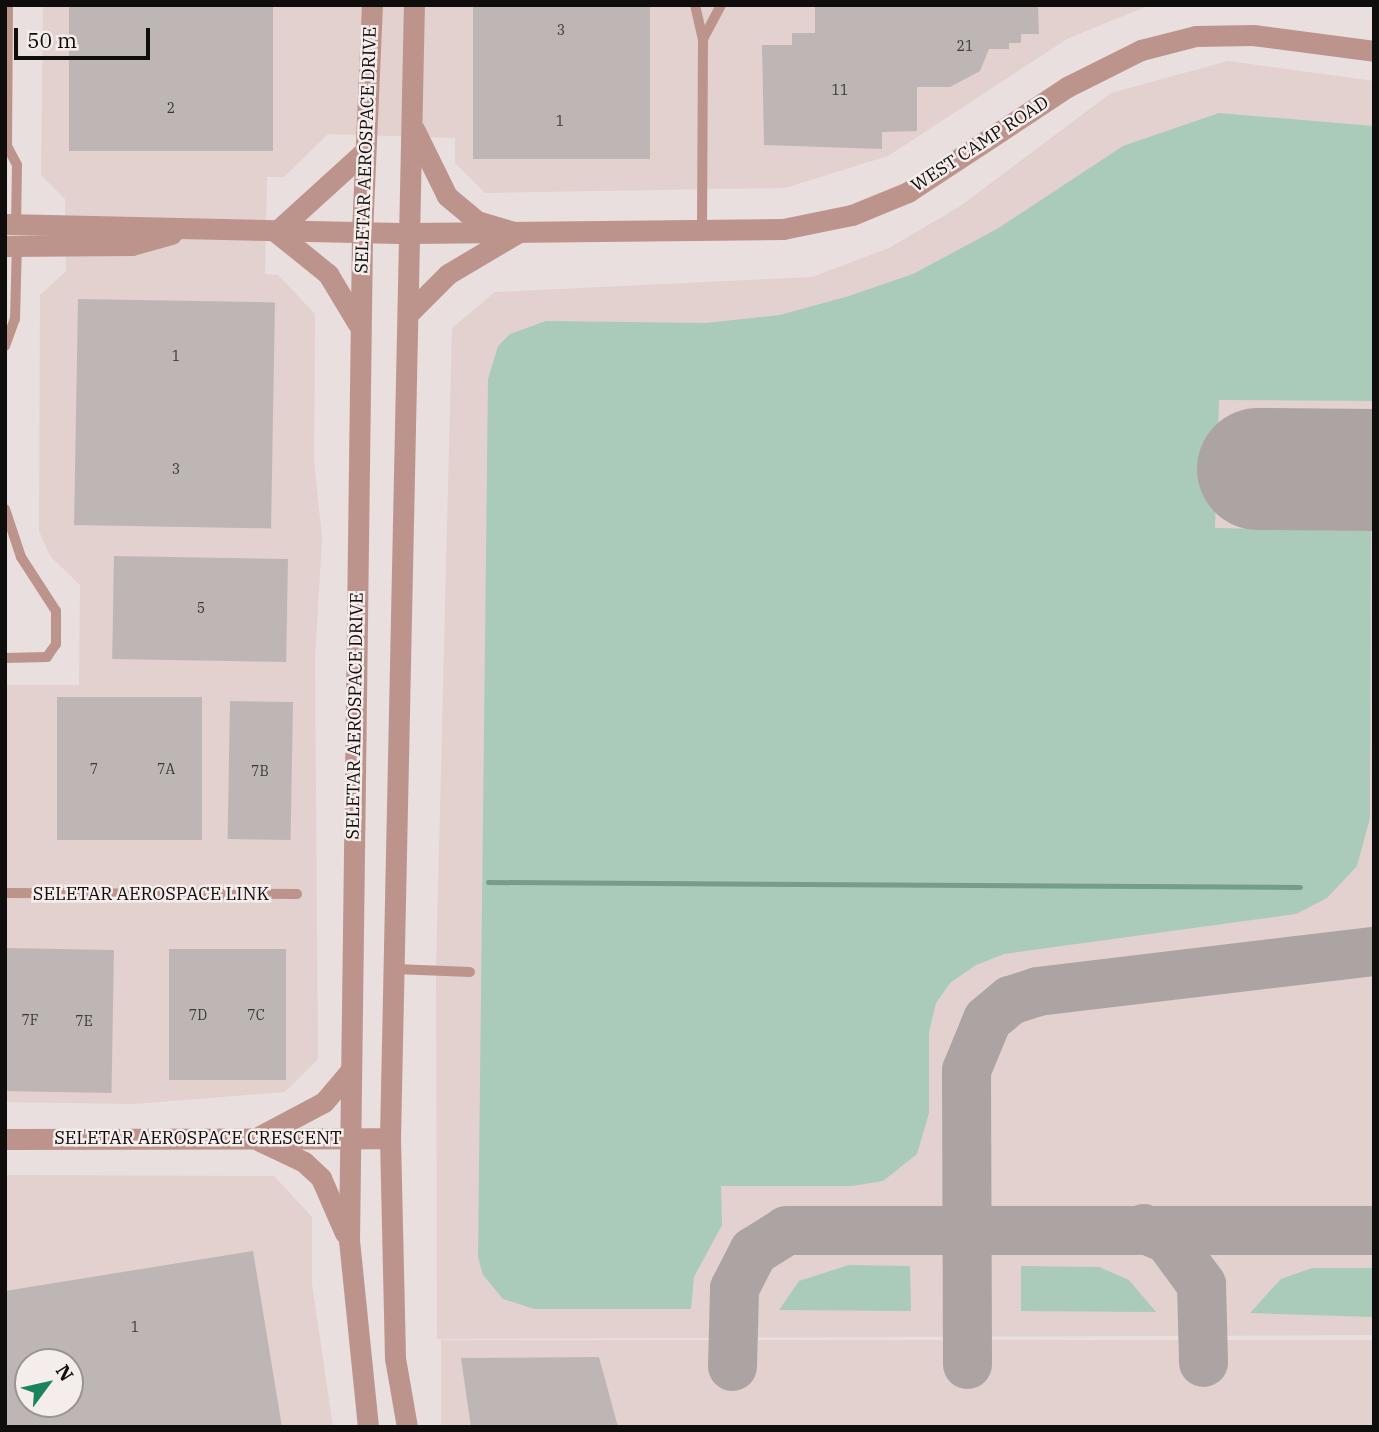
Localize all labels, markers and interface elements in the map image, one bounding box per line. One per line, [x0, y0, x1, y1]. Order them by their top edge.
scale bar [18, 14, 154, 58]
house number: 3 [557, 22, 565, 38]
text: 50 m [27, 26, 77, 54]
street label: SELETAR AEROSPACE DRIVE [351, 26, 381, 274]
house number: 21 [957, 38, 973, 54]
house number: 11 [832, 82, 848, 98]
street label: WEST CAMP ROAD [907, 92, 1053, 196]
house number: 2 [167, 100, 175, 116]
house number: 1 [556, 113, 564, 129]
house number: 1 [172, 348, 180, 364]
house number: 3 [172, 461, 180, 477]
street label: SELETAR AEROSPACE DRIVE [342, 592, 368, 840]
house number: 5 [197, 600, 205, 616]
house number: 7 [90, 761, 98, 777]
house number: 7A [157, 761, 175, 777]
house number: 7B [251, 763, 269, 779]
street label: SELETAR AEROSPACE LINK [33, 883, 269, 905]
house number: 7D [189, 1007, 207, 1023]
house number: 7C [247, 1007, 265, 1023]
house number: 7F [21, 1012, 39, 1028]
house number: 7E [75, 1013, 93, 1029]
street label: SELETAR AEROSPACE CRESCENT [54, 1127, 342, 1149]
house number: 1 [131, 1319, 139, 1335]
north arrow [14, 1348, 84, 1418]
text: N [51, 1360, 79, 1385]

